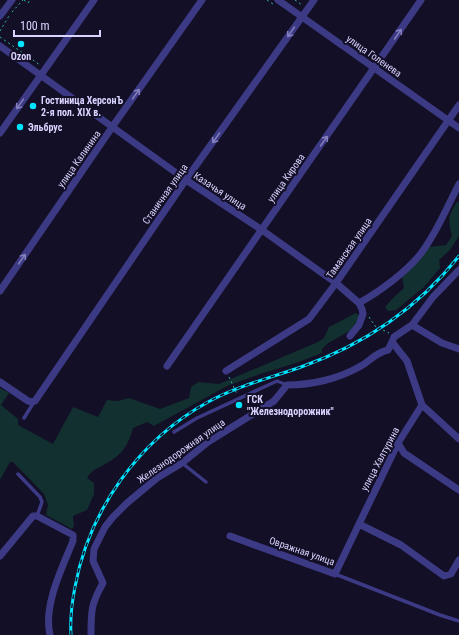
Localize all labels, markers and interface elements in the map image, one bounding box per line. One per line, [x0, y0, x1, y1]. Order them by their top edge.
scale bar [14, 12, 100, 38]
text: 100 m [20, 19, 50, 33]
one-way arrow [287, 26, 295, 37]
one-way arrow [394, 28, 402, 39]
street label: улица Голенева [344, 33, 404, 79]
marker: Ozon [16, 39, 26, 49]
place label: Ozon [11, 51, 31, 62]
one-way arrow [132, 89, 140, 100]
place label: Гостиница ХерсонЪ 2-я пол. XIX в. [41, 95, 123, 118]
one-way arrow [16, 99, 24, 110]
marker: Гостиница ХерсонЪ 2-я пол. XIX в. [28, 101, 38, 111]
marker: Эльбрус [15, 122, 25, 132]
place label: Эльбрус [28, 122, 63, 133]
street label: улица Калинина [55, 128, 103, 190]
one-way arrow [212, 132, 220, 143]
one-way arrow [320, 135, 328, 146]
street label: улица Кирова [265, 151, 307, 204]
street label: Станичная улица [140, 162, 190, 226]
street label: Казачья улица [192, 170, 249, 212]
street label: Таманская улица [324, 215, 374, 280]
one-way arrow [18, 253, 26, 264]
place label: ГСК "Железнодорожник" [247, 394, 334, 417]
marker: ГСК "Железнодорожник" [234, 400, 244, 410]
street label: Железнодорожная улица [135, 416, 227, 485]
street label: улица Халтурина [359, 425, 401, 493]
street label: Овражная улица [268, 535, 336, 567]

